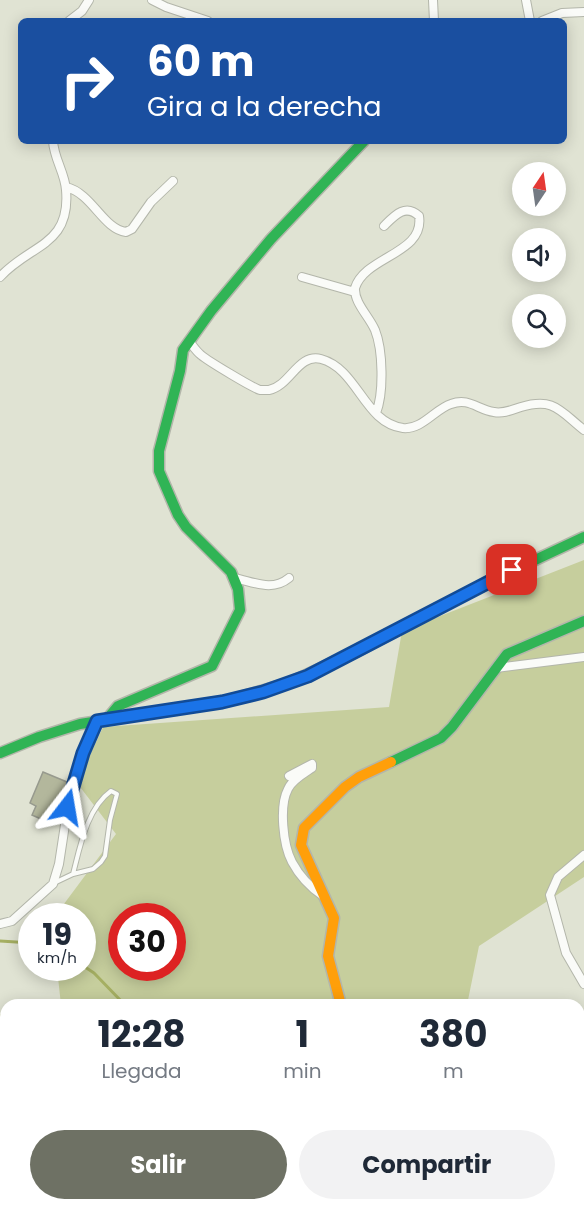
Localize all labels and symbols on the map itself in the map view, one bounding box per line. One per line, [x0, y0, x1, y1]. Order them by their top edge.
north arrow [512, 162, 566, 216]
pin [486, 544, 537, 595]
position arrow [35, 775, 99, 839]
speed limit sign: 30 [108, 903, 186, 981]

